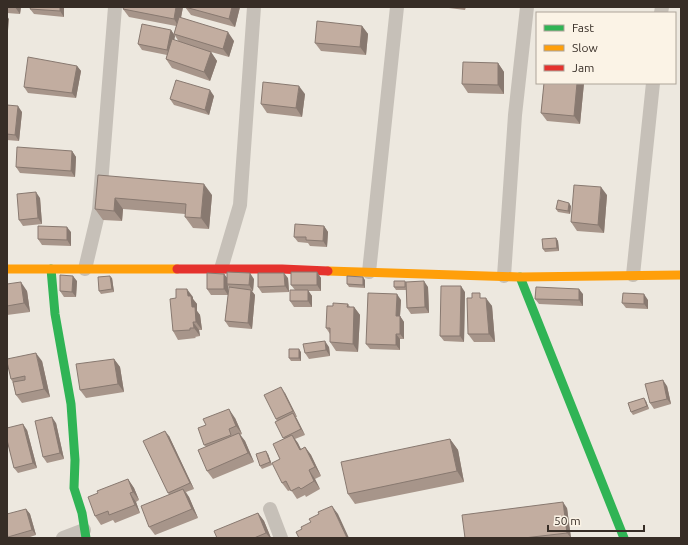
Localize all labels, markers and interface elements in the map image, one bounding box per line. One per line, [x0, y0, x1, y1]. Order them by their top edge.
legend [536, 12, 676, 84]
text: Fast [572, 21, 594, 34]
text: Slow [572, 41, 598, 54]
text: Jam [572, 61, 594, 74]
scale bar [548, 507, 644, 533]
text: 50 m [554, 514, 581, 527]

